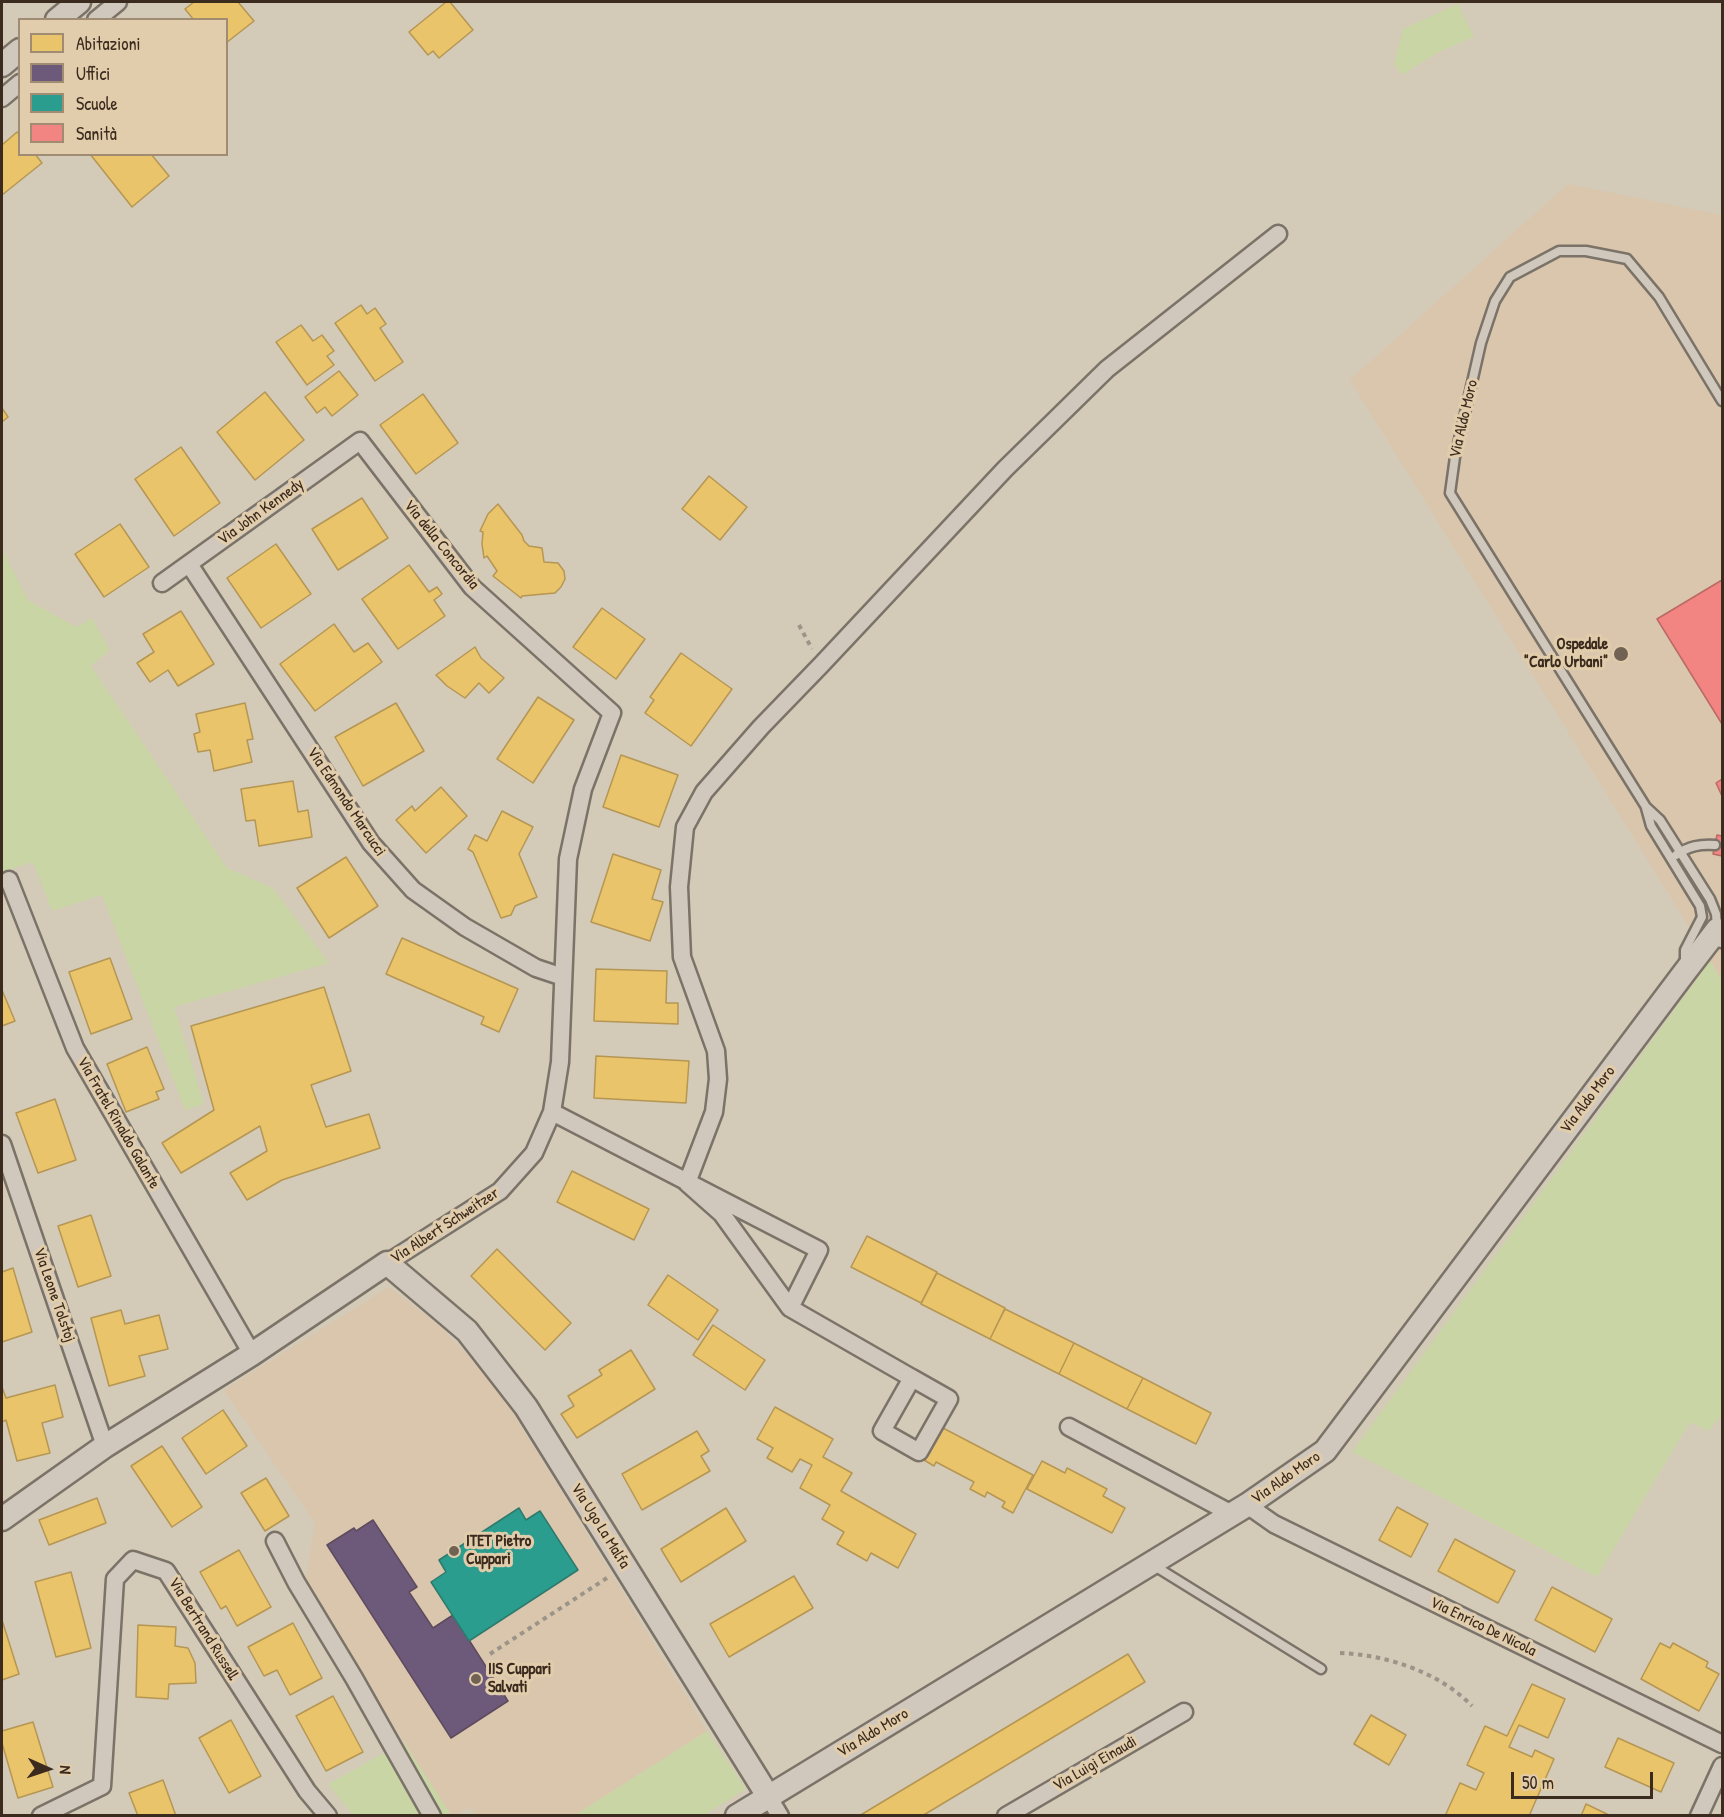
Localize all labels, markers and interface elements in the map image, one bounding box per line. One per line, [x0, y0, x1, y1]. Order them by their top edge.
legend [18, 18, 228, 156]
text: Abitazioni [76, 31, 141, 56]
text: Uffici [76, 61, 110, 86]
text: Scuole [76, 91, 118, 116]
text: Sanità [76, 121, 117, 146]
street label: Via Aldo Moro [1446, 378, 1482, 460]
street label: Via John Kennedy [214, 475, 308, 549]
street label: Via della Concordia [399, 496, 483, 594]
place label: Ospedale "Carlo Urbani" [1524, 635, 1608, 673]
marker: Ospedale "Carlo Urbani" [1612, 645, 1630, 663]
street label: Via Edmondo Marcucci [302, 744, 390, 860]
street label: Via Fratel Rinaldo Galante [72, 1054, 164, 1192]
street label: Via Aldo Moro [1556, 1062, 1620, 1138]
street label: Via Albert Schweitzer [387, 1184, 503, 1268]
street label: Via Leone Tolstoj [29, 1245, 79, 1345]
street label: Via Aldo Moro [1248, 1447, 1324, 1509]
street label: Via Ugo La Malfa [566, 1480, 634, 1572]
place label: ITET Pietro Cuppari [466, 1532, 531, 1570]
marker: ITET Pietro Cuppari [447, 1544, 461, 1558]
street label: Via Bertrand Russell [164, 1574, 242, 1684]
street label: Via Enrico De Nicola [1427, 1593, 1539, 1661]
place label: IIS Cuppari Salvati [488, 1660, 551, 1698]
marker: IIS Cuppari Salvati [469, 1672, 483, 1686]
street label: Via Aldo Moro [834, 1704, 912, 1762]
street label: Via Luigi Einaudi [1050, 1732, 1140, 1796]
north arrow [18, 1739, 78, 1799]
scale bar [1514, 1760, 1656, 1798]
text: N [55, 1765, 77, 1775]
text: 50 m [1522, 1770, 1554, 1795]

